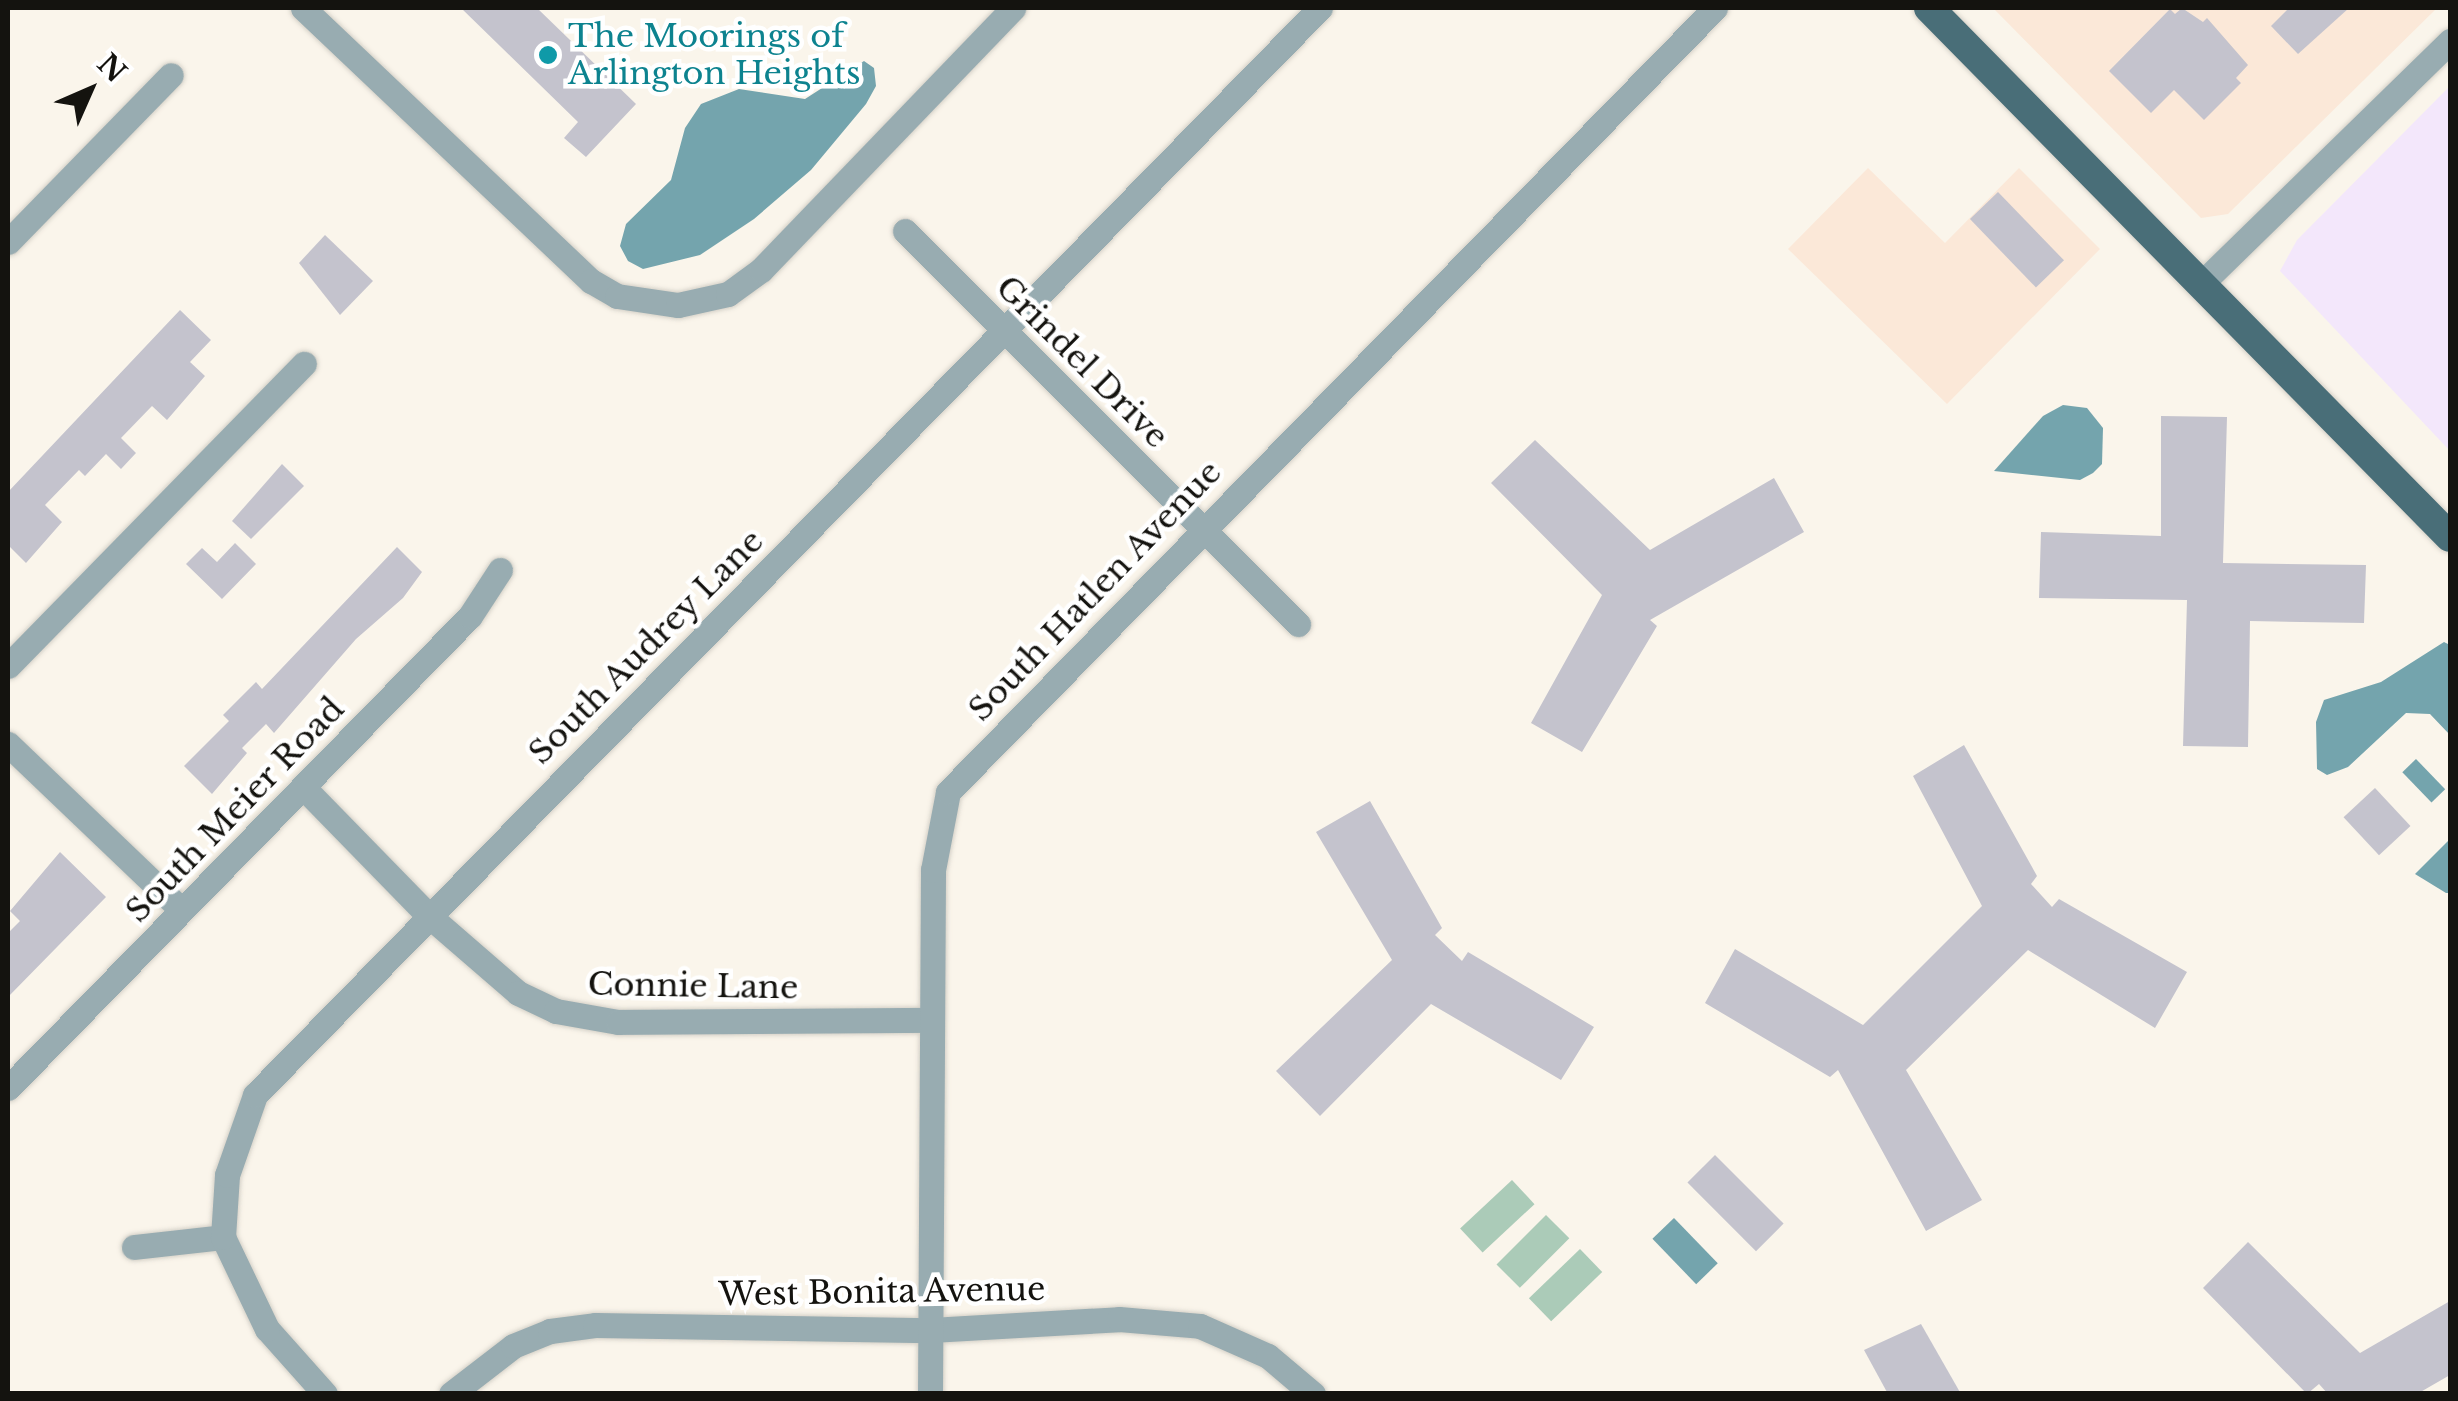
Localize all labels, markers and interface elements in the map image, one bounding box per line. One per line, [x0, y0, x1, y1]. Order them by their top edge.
place label: The Moorings of Arlington Heights [568, 18, 861, 93]
north arrow [40, 40, 140, 140]
marker: The Moorings of Arlington Heights [537, 44, 559, 66]
text: N [90, 47, 133, 90]
street label: Grindel Drive [988, 268, 1176, 456]
street label: South Hatlen Avenue [960, 453, 1230, 729]
street label: South Audrey Lane [520, 521, 772, 773]
street label: South Meier Road [118, 690, 352, 930]
street label: Connie Lane [587, 965, 799, 1007]
street label: West Bonita Avenue [717, 1270, 1047, 1314]

